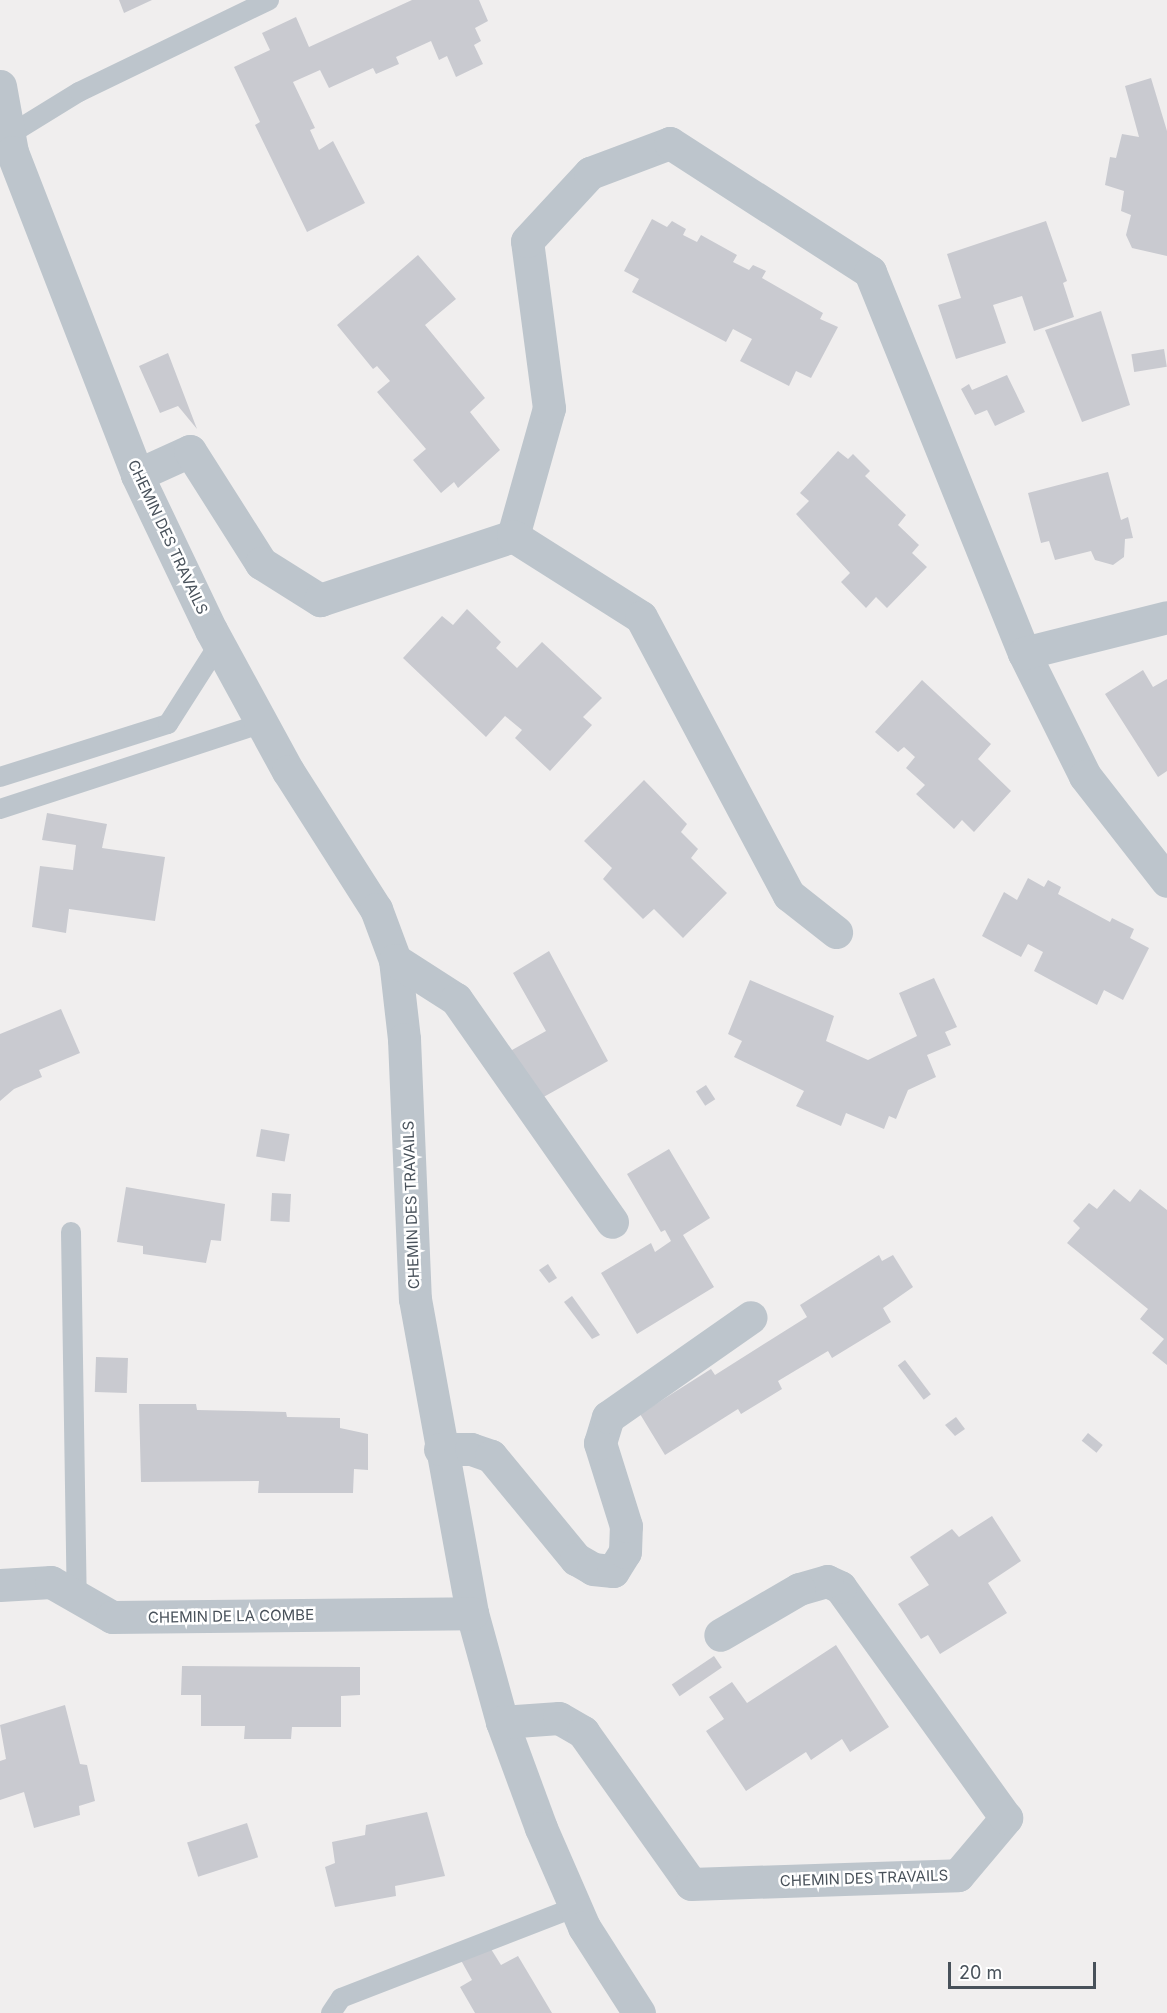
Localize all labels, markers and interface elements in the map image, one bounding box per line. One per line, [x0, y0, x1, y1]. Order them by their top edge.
street label: CHEMIN DES TRAVAILS [124, 457, 212, 617]
street label: CHEMIN DES TRAVAILS [399, 1121, 423, 1289]
street label: CHEMIN DE LA COMBE [148, 1606, 314, 1626]
street label: CHEMIN DES TRAVAILS [780, 1866, 948, 1890]
scale bar [951, 1950, 1100, 1988]
text: 20 m [959, 1962, 1002, 1983]

